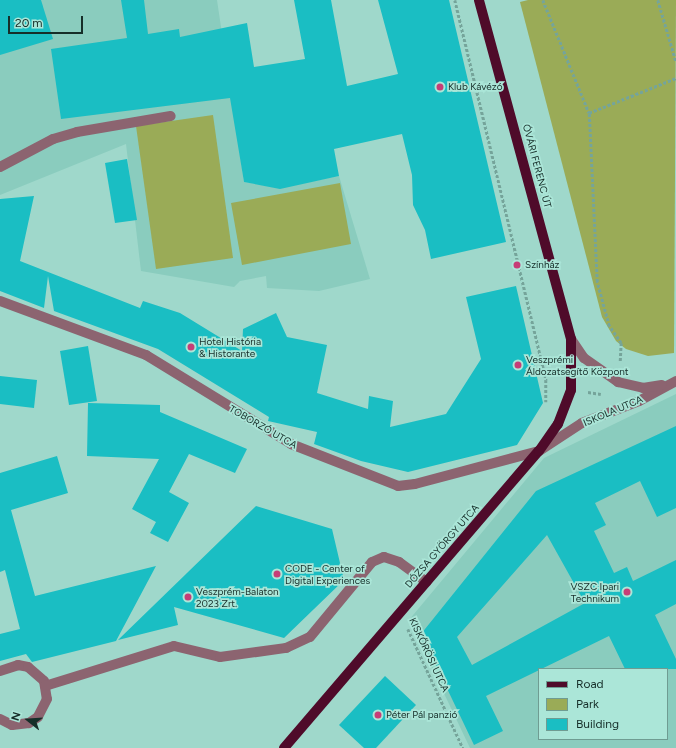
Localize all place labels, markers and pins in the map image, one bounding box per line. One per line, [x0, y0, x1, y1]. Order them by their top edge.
place label: Klub Kávézó [448, 81, 503, 93]
marker: Klub Kávézó [435, 82, 445, 92]
place label: Színház [525, 259, 560, 271]
marker: Színház [512, 260, 522, 270]
place label: Hotel História & Historante [199, 335, 261, 358]
marker: Hotel História & Historante [186, 342, 196, 352]
place label: Veszprémi Áldozatsegítő Központ [526, 353, 629, 376]
marker: Veszprémi Áldozatsegítő Központ [513, 360, 523, 370]
place label: CODE - Center of Digital Experiences [285, 562, 370, 586]
marker: CODE - Center of Digital Experiences [272, 569, 282, 579]
place label: VSZC Ipari Technikum [570, 580, 619, 604]
place label: Veszprém-Balaton 2023 Zrt. [196, 585, 279, 608]
marker: VSZC Ipari Technikum [622, 587, 632, 597]
marker: Veszprém-Balaton 2023 Zrt. [183, 592, 193, 602]
place label: Péter Pál panzió [386, 709, 457, 721]
marker: Péter Pál panzió [373, 710, 383, 720]

